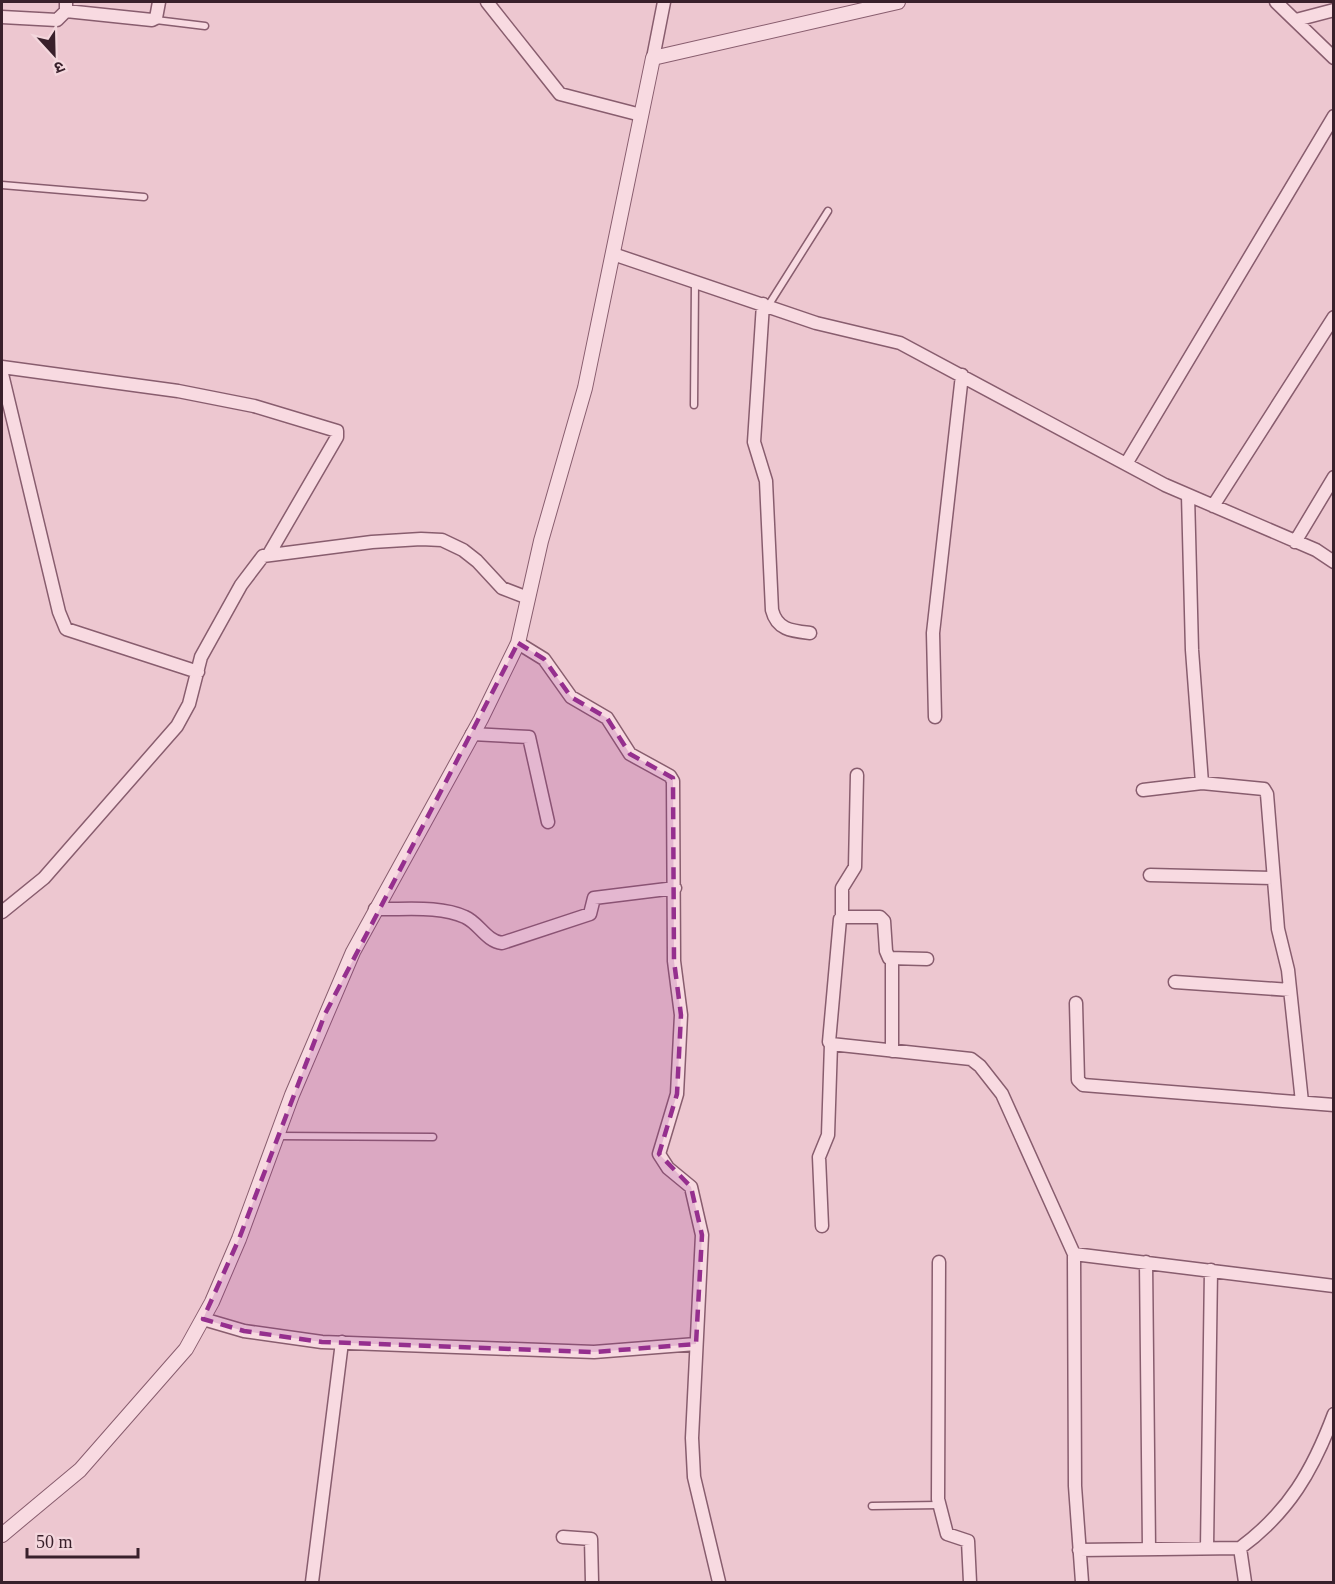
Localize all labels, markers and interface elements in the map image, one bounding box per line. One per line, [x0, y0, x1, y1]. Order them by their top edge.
north arrow [24, 24, 84, 84]
text: उ [51, 58, 67, 77]
scale bar [27, 1521, 138, 1559]
text: 50 m [36, 1532, 73, 1552]

